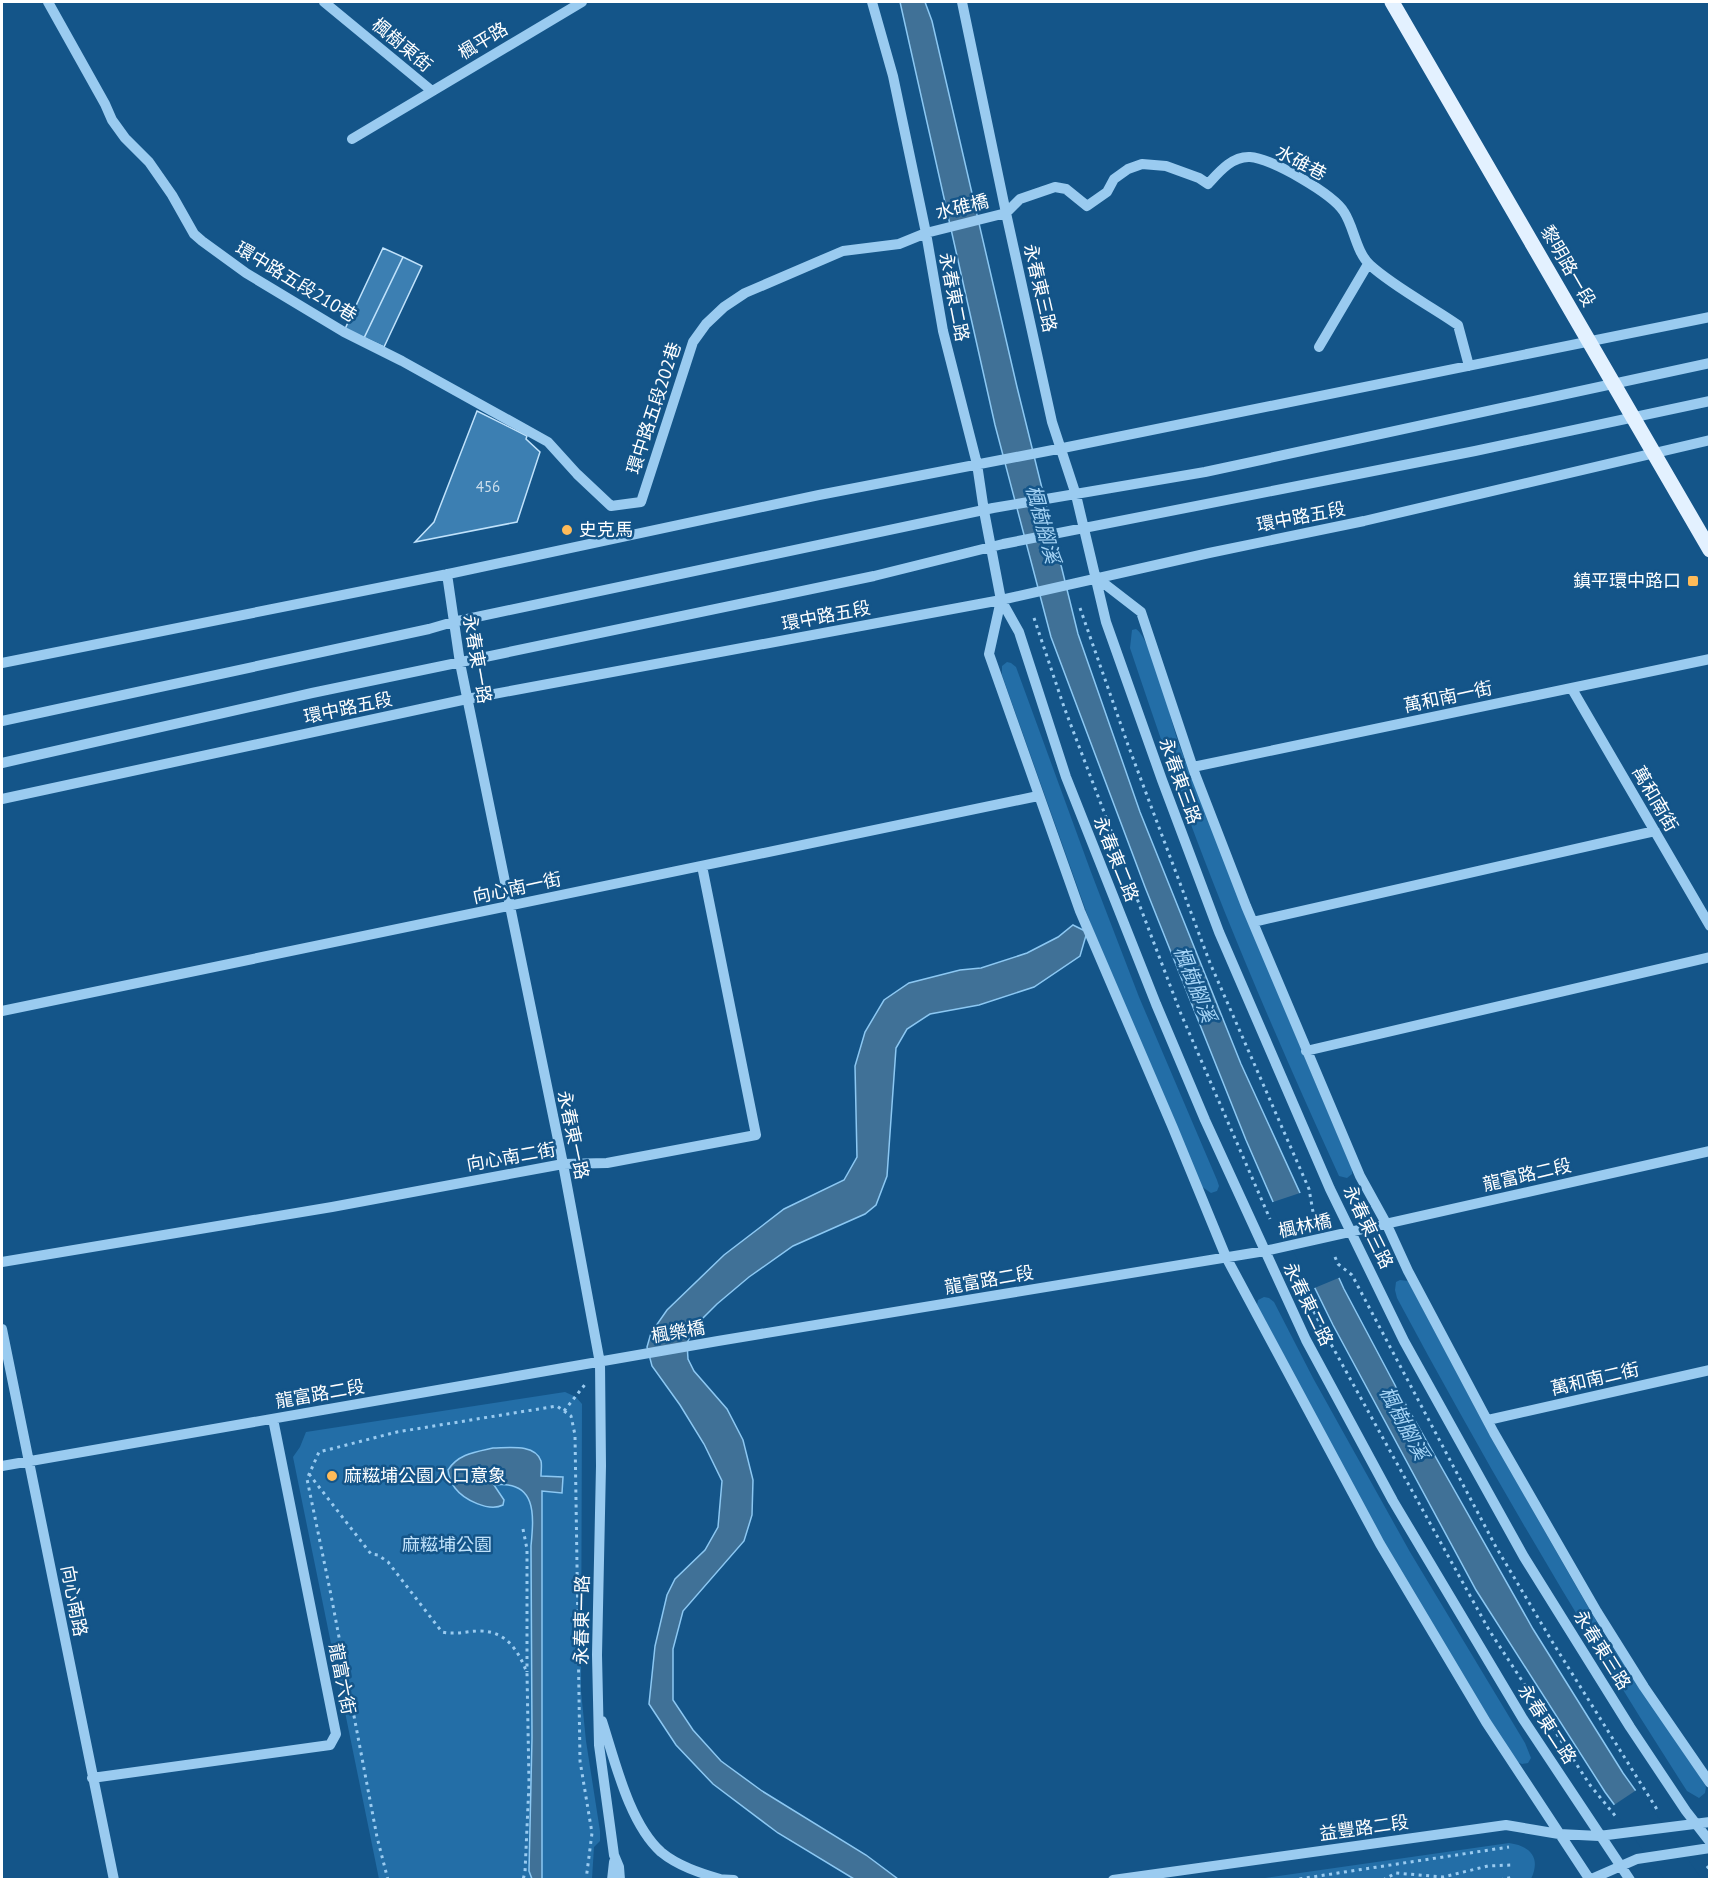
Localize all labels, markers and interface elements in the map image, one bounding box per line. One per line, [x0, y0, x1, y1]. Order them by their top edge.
street label: 楓樹東街 [367, 13, 437, 77]
street label: 楓平路 [454, 17, 512, 64]
street label: 水碓巷 [1272, 140, 1330, 185]
street label: 水碓橋 [933, 189, 991, 224]
street label: 黎明路一段 [1536, 221, 1601, 310]
street label: 環中路五段210巷 [231, 236, 361, 327]
street label: 永春東三路 [1019, 241, 1062, 334]
street label: 永春東二路 [935, 251, 974, 343]
street label: 環中路五段202巷 [621, 339, 686, 477]
house number: 456 [476, 477, 500, 496]
water label: 楓樹腳溪 [1020, 482, 1067, 569]
street label: 環中路五段 [1255, 497, 1347, 536]
place label: 史克馬 [579, 518, 633, 541]
marker: 史克馬 [560, 523, 574, 537]
place label: 鎮平環中路口 [1573, 569, 1681, 592]
marker: 鎮平環中路口 [1686, 574, 1700, 588]
street label: 環中路五段 [780, 596, 872, 635]
street label: 永春東一路 [458, 613, 497, 705]
street label: 萬和南一街 [1401, 676, 1494, 717]
street label: 環中路五段 [301, 687, 394, 728]
street label: 永春東三路 [1154, 735, 1207, 827]
street label: 萬和南街 [1627, 762, 1683, 836]
street label: 永春東二路 [1089, 813, 1144, 905]
street label: 向心南一街 [470, 867, 563, 908]
water label: 楓樹腳溪 [1168, 942, 1223, 1029]
street label: 永春東一路 [553, 1088, 594, 1181]
street label: 向心南二街 [465, 1137, 557, 1176]
street label: 龍富路二段 [1480, 1153, 1573, 1196]
street label: 永春東三路 [1338, 1181, 1399, 1272]
street label: 楓林橋 [1276, 1209, 1334, 1242]
street label: 永春東二路 [1278, 1258, 1339, 1349]
street label: 龍富路二段 [943, 1260, 1035, 1299]
street label: 楓樂橋 [649, 1315, 706, 1348]
street label: 萬和南二街 [1548, 1357, 1641, 1400]
street label: 龍富路二段 [274, 1374, 366, 1413]
water label: 楓樹腳溪 [1374, 1382, 1436, 1467]
place label: 麻糍埔公園入口意象 [344, 1464, 506, 1487]
marker: 麻糍埔公園入口意象 [325, 1469, 339, 1483]
park label: 麻糍埔公園 [402, 1533, 492, 1556]
street label: 向心南路 [56, 1563, 93, 1638]
street label: 永春東一路 [569, 1575, 594, 1665]
street label: 永春東三路 [1569, 1605, 1636, 1694]
street label: 龍富六街 [324, 1641, 361, 1716]
street label: 永春東二路 [1513, 1680, 1582, 1768]
street label: 益豐路二段 [1318, 1810, 1410, 1845]

